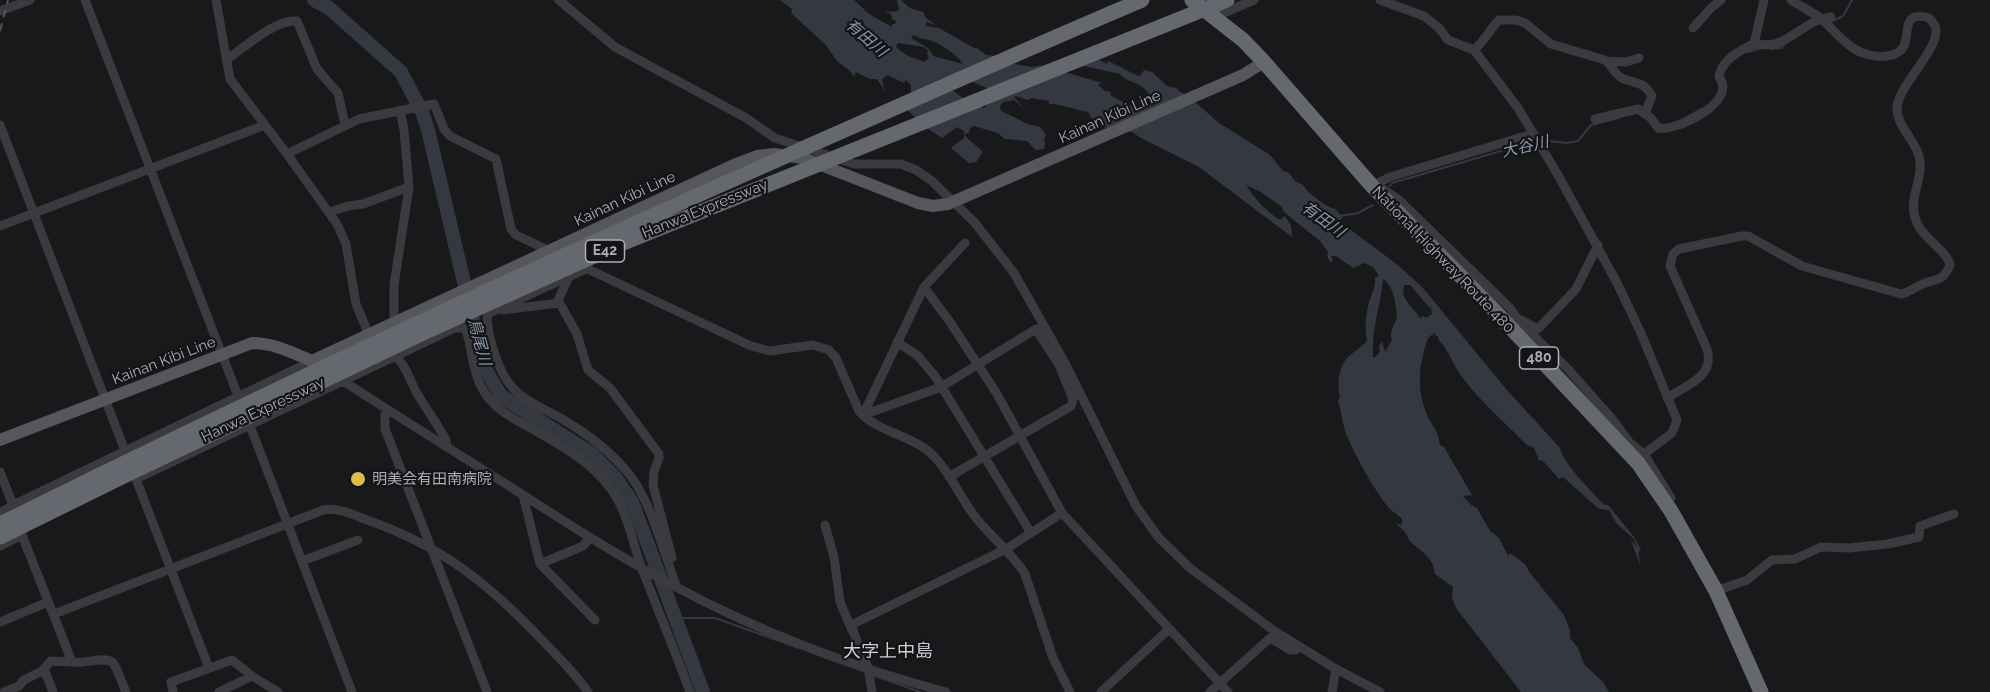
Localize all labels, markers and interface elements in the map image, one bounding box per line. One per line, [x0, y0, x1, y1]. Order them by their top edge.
water label: 有田川 [842, 15, 890, 61]
street label: Kainan Kibi Line [1056, 87, 1164, 147]
water label: 大谷川 [1499, 132, 1551, 162]
street label: Kainan Kibi Line [572, 168, 678, 230]
street label: Hanwa Expressway [640, 176, 770, 242]
street label: National Highway Route 480 [1368, 183, 1518, 337]
water label: 有田川 [1298, 198, 1348, 242]
road number: E42 [586, 240, 624, 262]
water label: 鳥尾川 [464, 316, 494, 368]
street label: Kainan Kibi Line [110, 333, 218, 389]
road number: 480 [1520, 347, 1558, 369]
street label: Hanwa Expressway [199, 374, 327, 446]
marker: 明美会有田南病院 [349, 470, 367, 488]
place label: 明美会有田南病院 [372, 470, 492, 488]
district label: 大字上中島 [843, 641, 933, 663]

